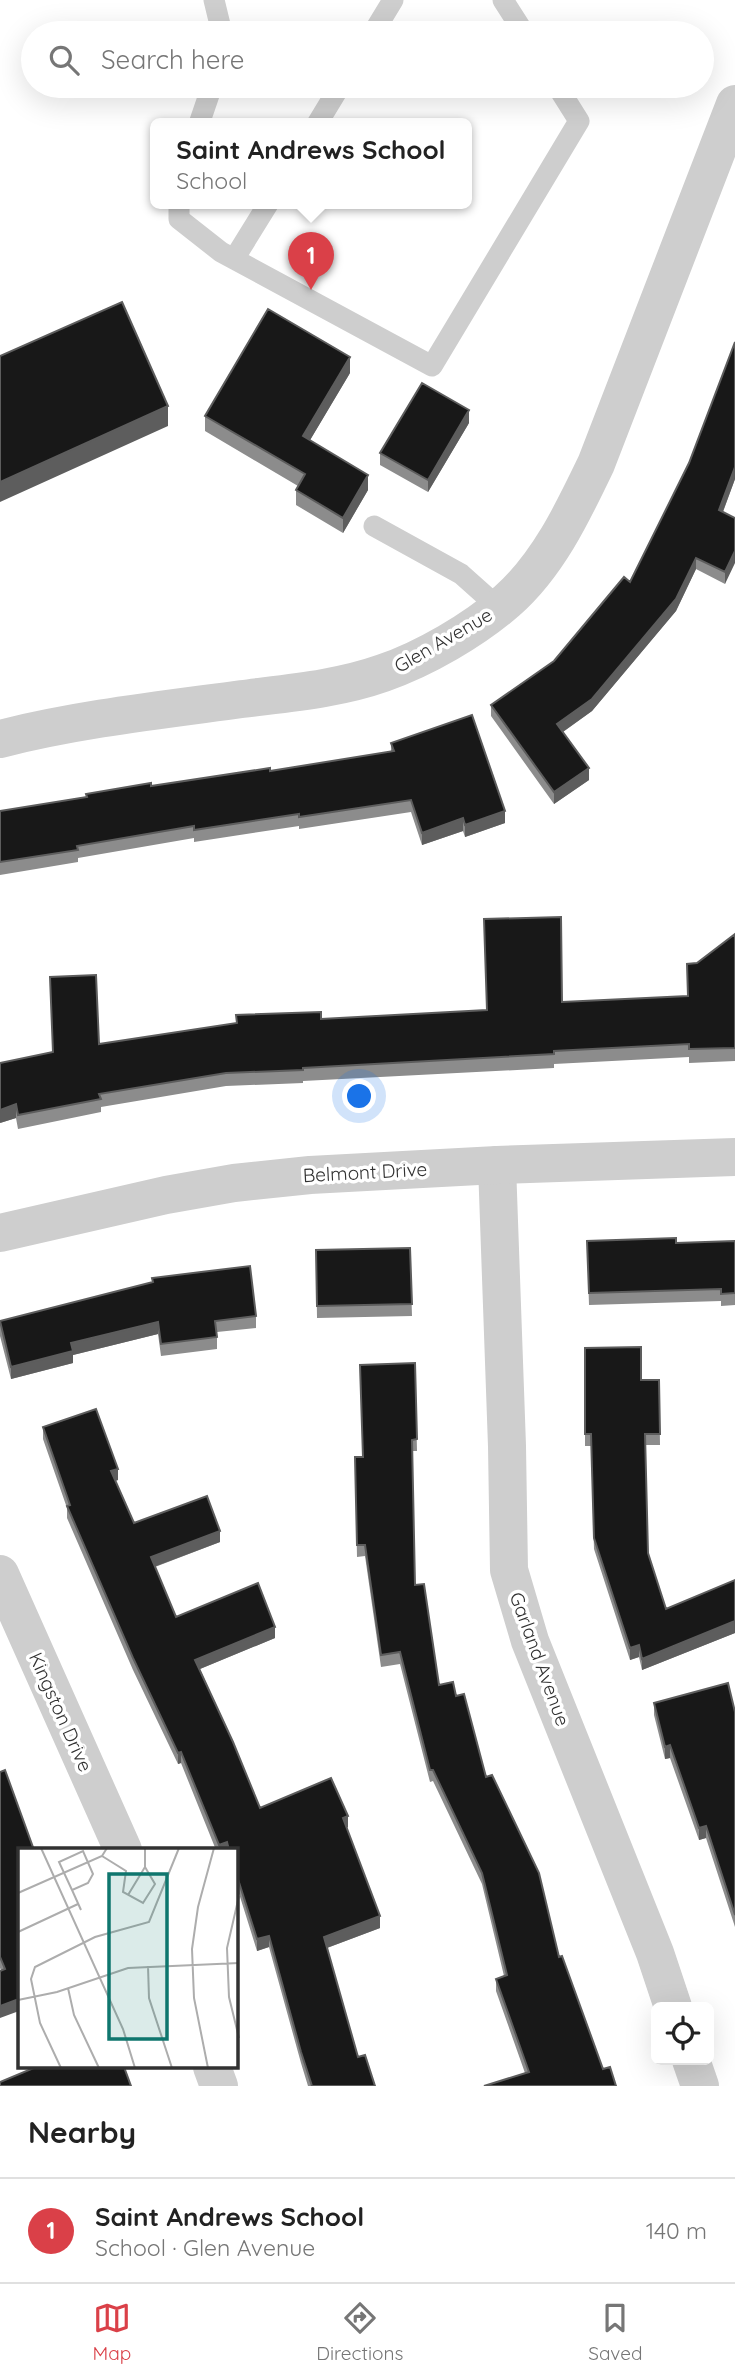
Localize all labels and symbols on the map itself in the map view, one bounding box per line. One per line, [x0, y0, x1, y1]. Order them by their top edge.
pin: 1 [288, 232, 334, 290]
street label: Glen Avenue [390, 602, 496, 678]
your location [342, 1079, 376, 1113]
street label: Belmont Drive [302, 1157, 428, 1187]
street label: Garland Avenue [505, 1589, 575, 1729]
street label: Kingston Drive [24, 1649, 98, 1775]
inset map [18, 1848, 238, 2068]

